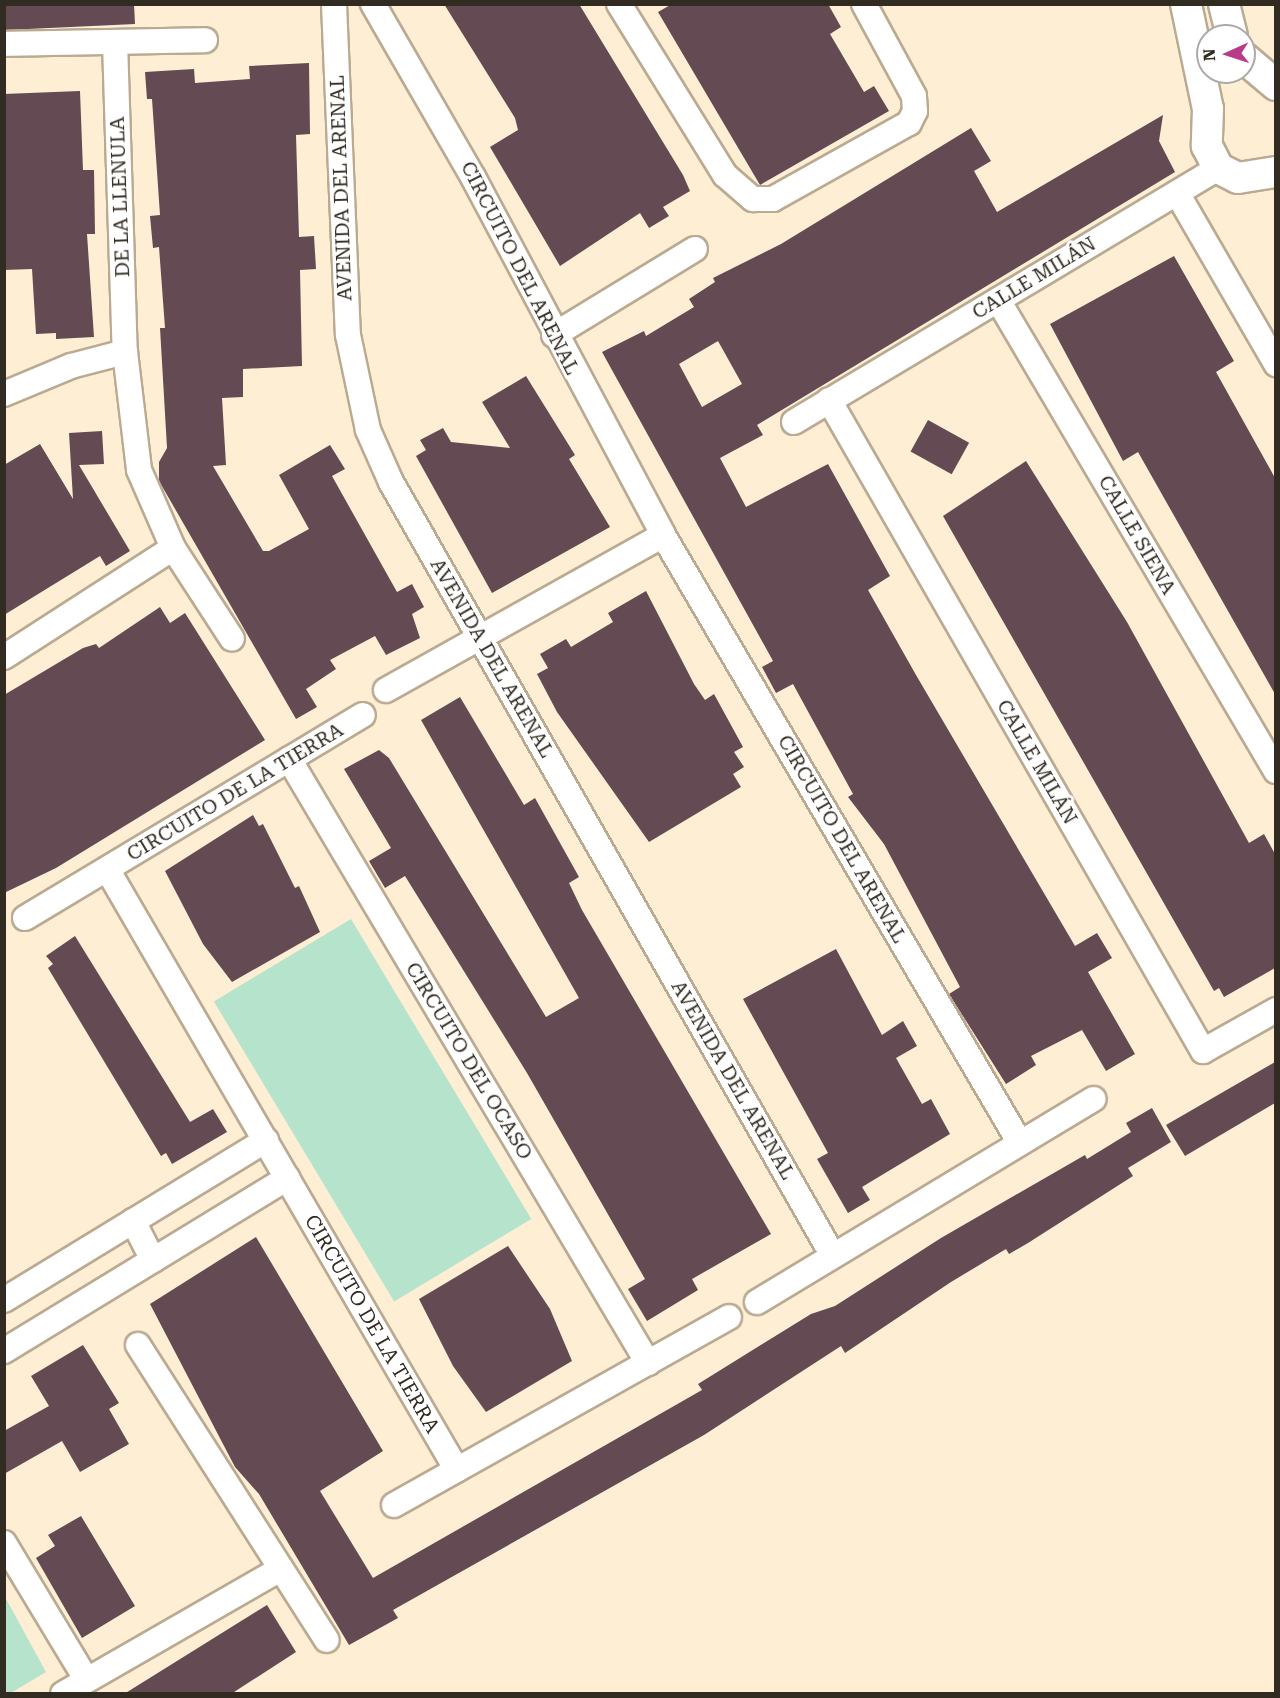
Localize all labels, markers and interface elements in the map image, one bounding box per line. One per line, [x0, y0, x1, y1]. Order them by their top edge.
north arrow [1196, 24, 1256, 84]
text: N [1200, 48, 1219, 62]
street label: AVENIDA DEL ARENAL [325, 75, 357, 301]
street label: DE LA LLENULA [105, 116, 135, 278]
street label: CIRCUITO DEL ARENAL [456, 157, 584, 379]
street label: CALLE MILÁN [968, 232, 1100, 324]
street label: CALLE SIENA [1093, 471, 1181, 599]
street label: AVENIDA DEL ARENAL [425, 554, 559, 762]
street label: CALLE MILÁN [992, 695, 1082, 829]
street label: CIRCUITO DE LA TIERRA [122, 718, 348, 866]
street label: CIRCUITO DEL ARENAL [773, 731, 911, 947]
street label: CIRCUITO DEL OCASO [401, 958, 537, 1164]
street label: AVENIDA DEL ARENAL [666, 976, 800, 1184]
street label: CIRCUITO DE LA TIERRA [300, 1211, 444, 1437]

